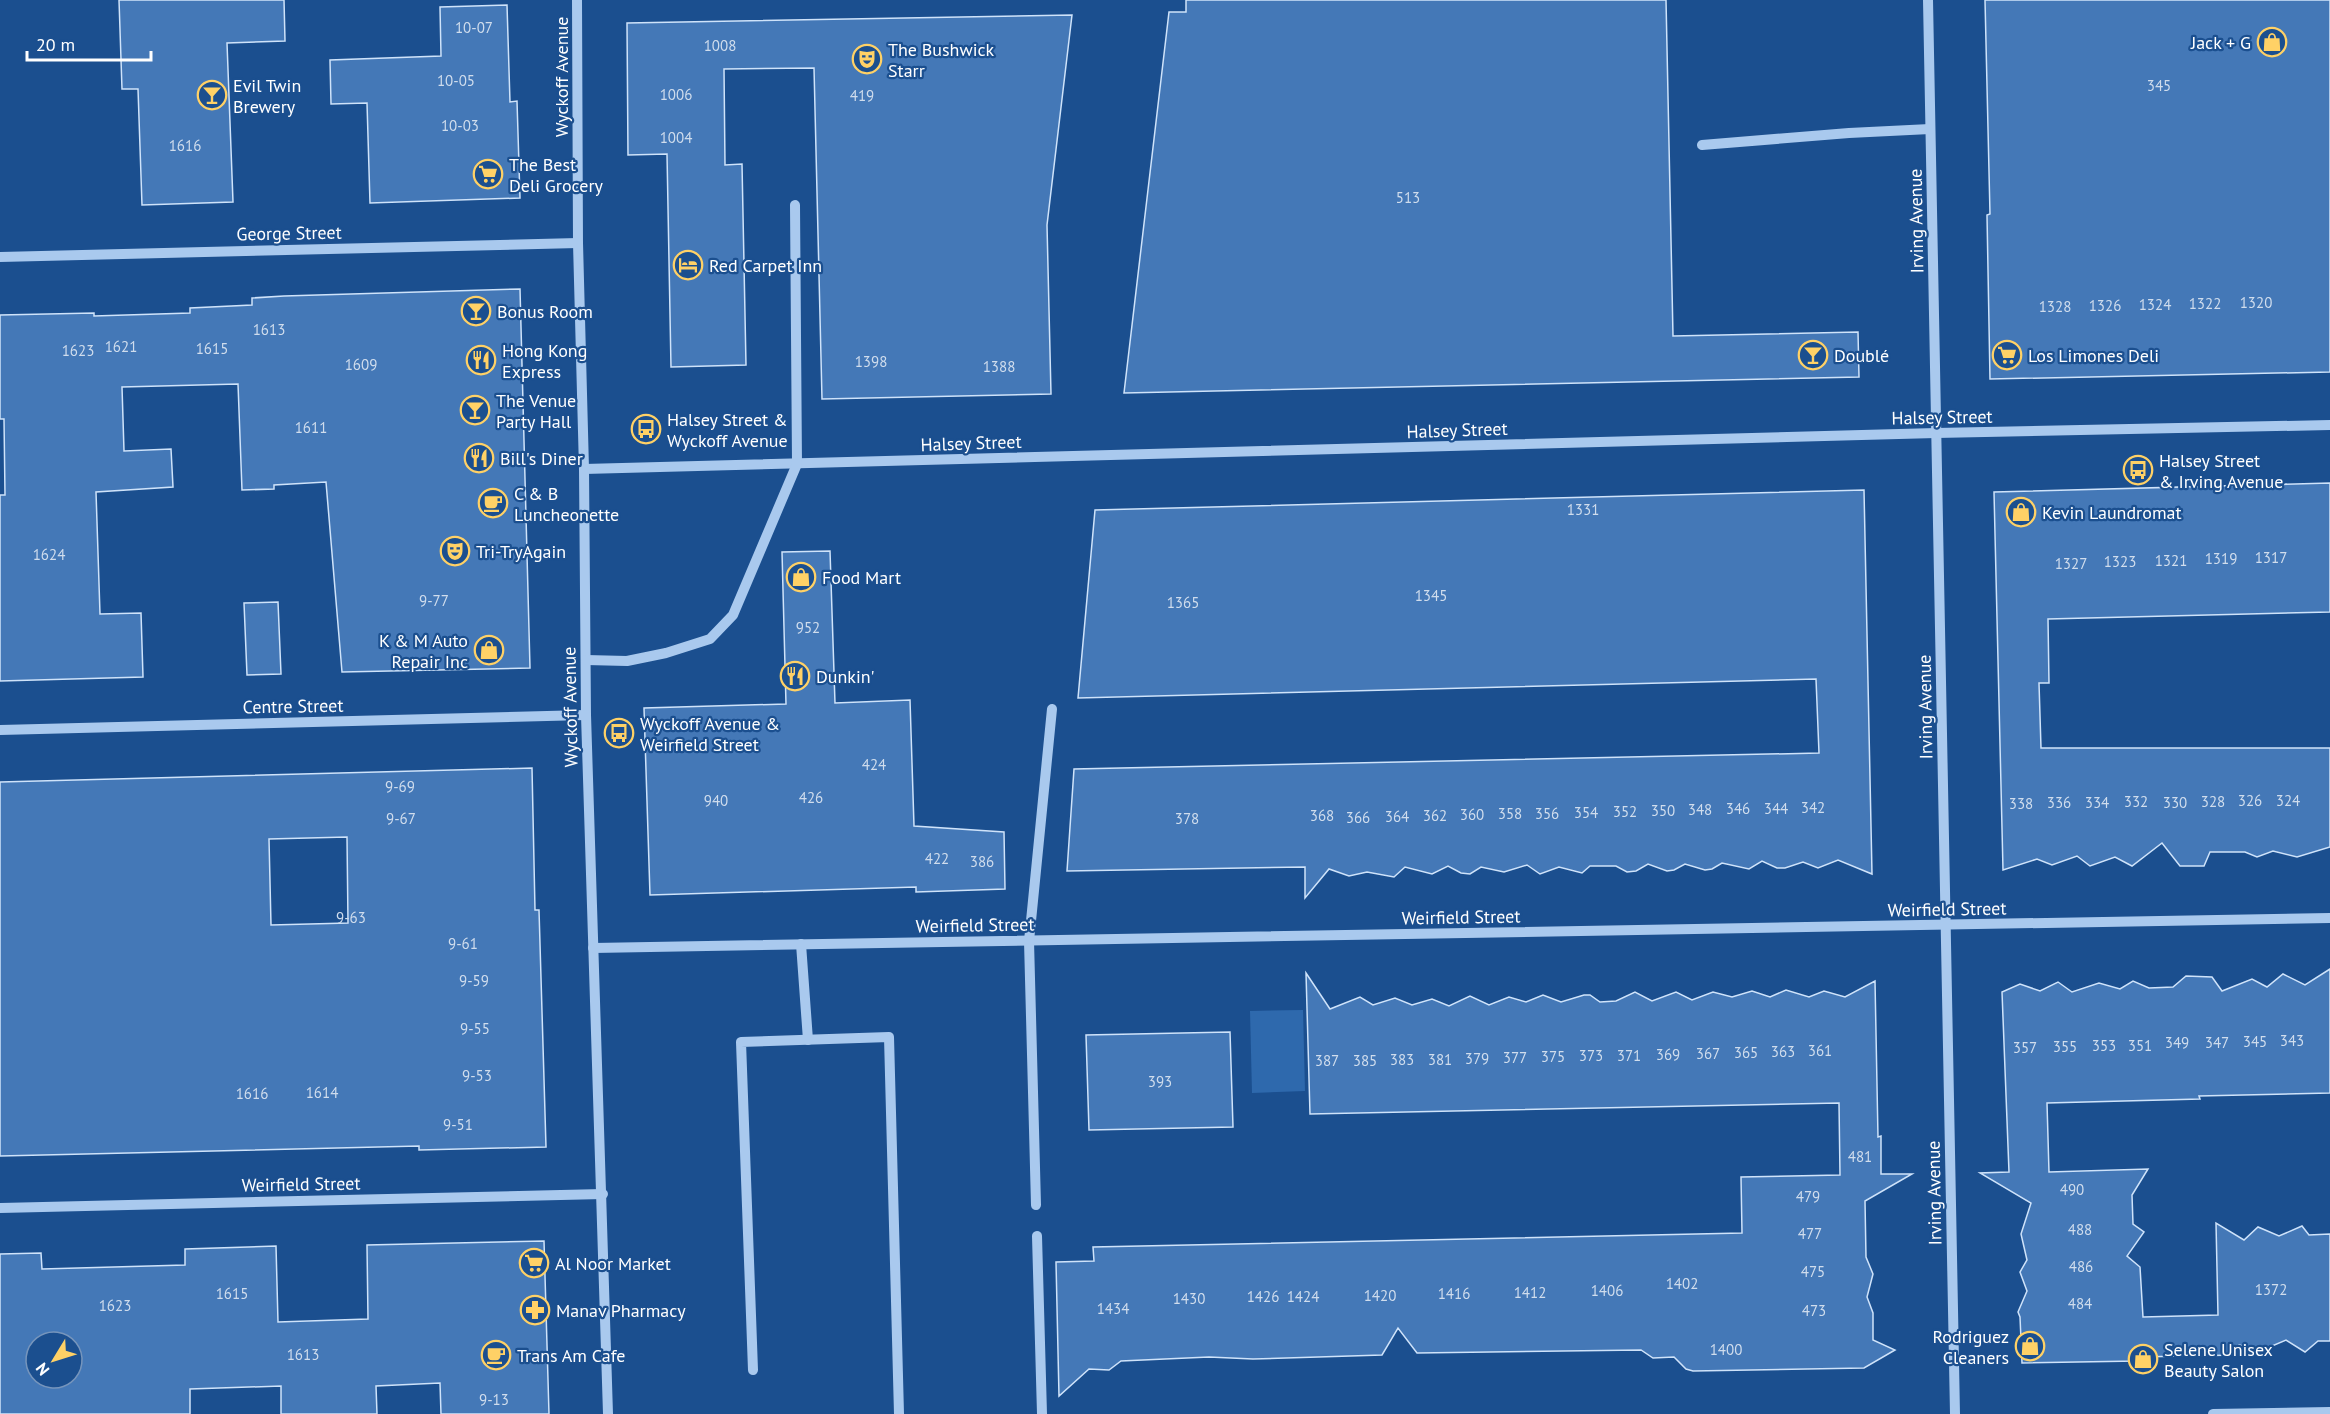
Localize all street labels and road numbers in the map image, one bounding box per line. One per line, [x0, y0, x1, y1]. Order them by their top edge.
street label: Wyckoff Avenue [550, 17, 573, 137]
street label: Irving Avenue [1904, 168, 1928, 274]
street label: George Street [236, 221, 342, 245]
street label: Halsey Street [1891, 405, 1993, 429]
street label: Halsey Street [1406, 417, 1508, 443]
street label: Halsey Street [920, 430, 1022, 456]
street label: Wyckoff Avenue [557, 646, 583, 768]
street label: Irving Avenue [1913, 654, 1937, 760]
street label: Centre Street [242, 694, 344, 718]
street label: Weirfield Street [1887, 896, 2007, 922]
street label: Weirfield Street [1401, 904, 1521, 930]
street label: Weirfield Street [915, 912, 1035, 938]
street label: Irving Avenue [1922, 1140, 1946, 1246]
street label: Weirfield Street [241, 1171, 361, 1197]

